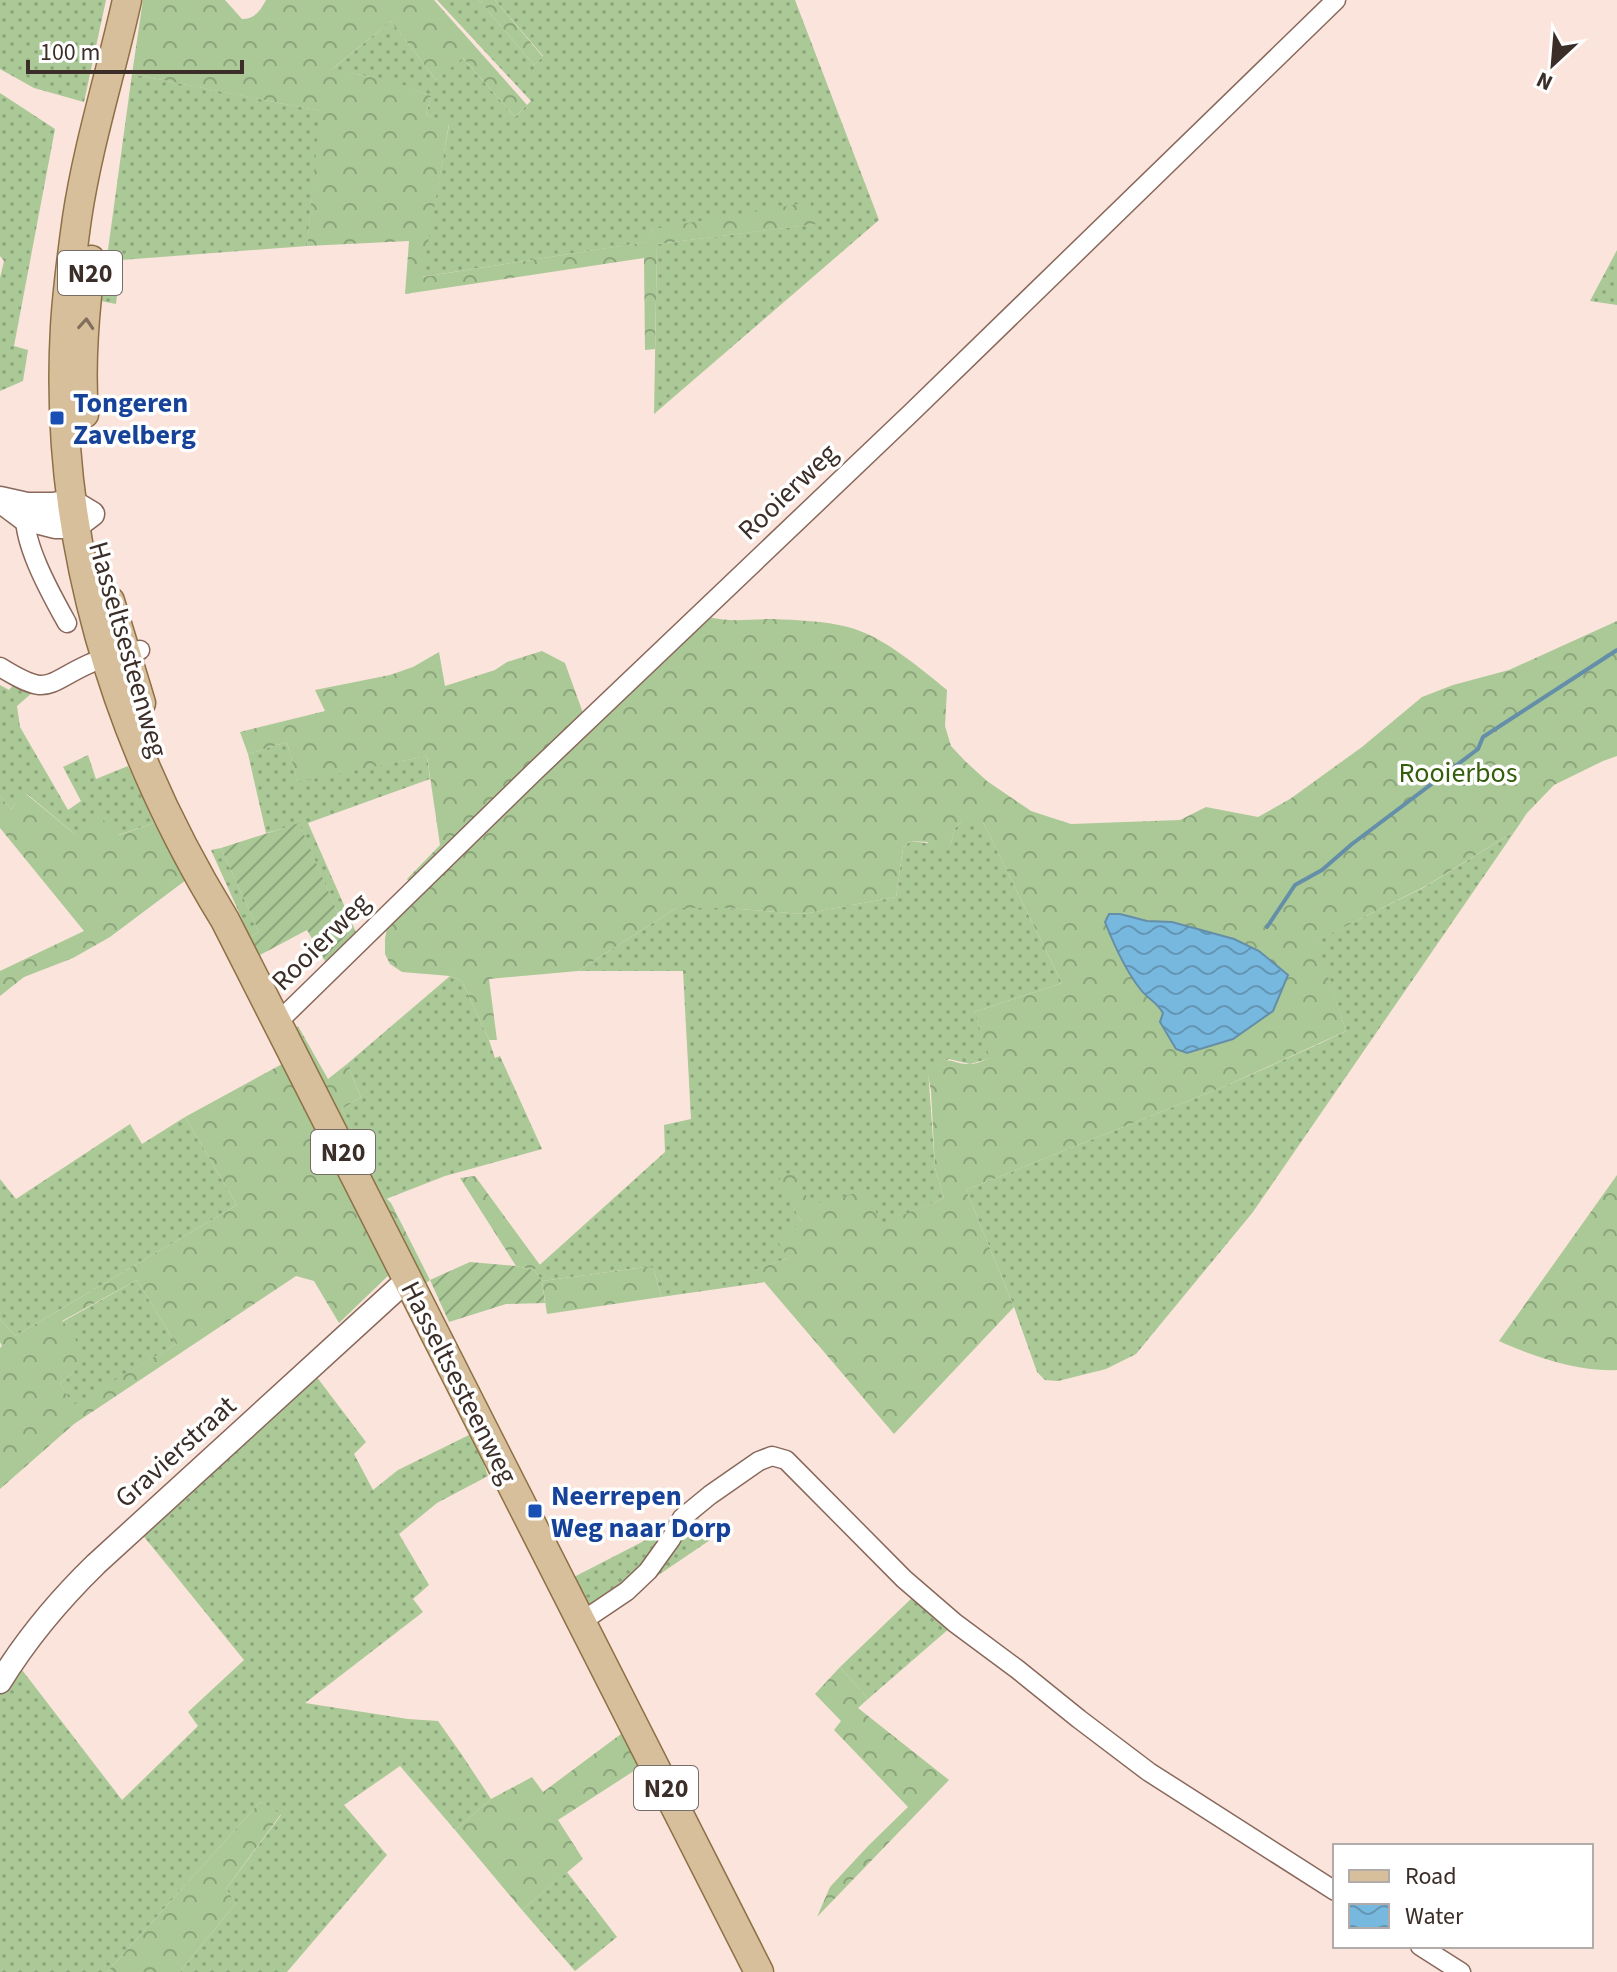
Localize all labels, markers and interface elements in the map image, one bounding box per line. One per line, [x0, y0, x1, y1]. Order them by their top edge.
scale bar [28, 24, 242, 74]
north arrow [1513, 24, 1593, 104]
text: 100 m [40, 35, 100, 70]
text: N [1531, 63, 1558, 99]
road number: N20 [58, 251, 122, 295]
one-way arrow [77, 317, 94, 330]
place label: Tongeren Zavelberg [73, 383, 196, 455]
marker: Tongeren Zavelberg [48, 409, 66, 427]
street label: Rooierweg [729, 434, 846, 549]
street label: Hasseltsesteenweg [78, 537, 178, 762]
park label: Rooierbos [1399, 753, 1517, 793]
street label: Rooierweg [262, 883, 379, 1000]
road number: N20 [311, 1130, 375, 1174]
street label: Hasseltsesteenweg [391, 1274, 527, 1491]
street label: Gravierstraat [106, 1386, 246, 1517]
place label: Neerrepen Weg naar Dorp [551, 1476, 731, 1548]
marker: Neerrepen Weg naar Dorp [526, 1502, 544, 1520]
road number: N20 [634, 1766, 698, 1810]
legend [1333, 1844, 1593, 1948]
text: Road [1405, 1859, 1457, 1894]
text: Water [1405, 1899, 1464, 1934]

